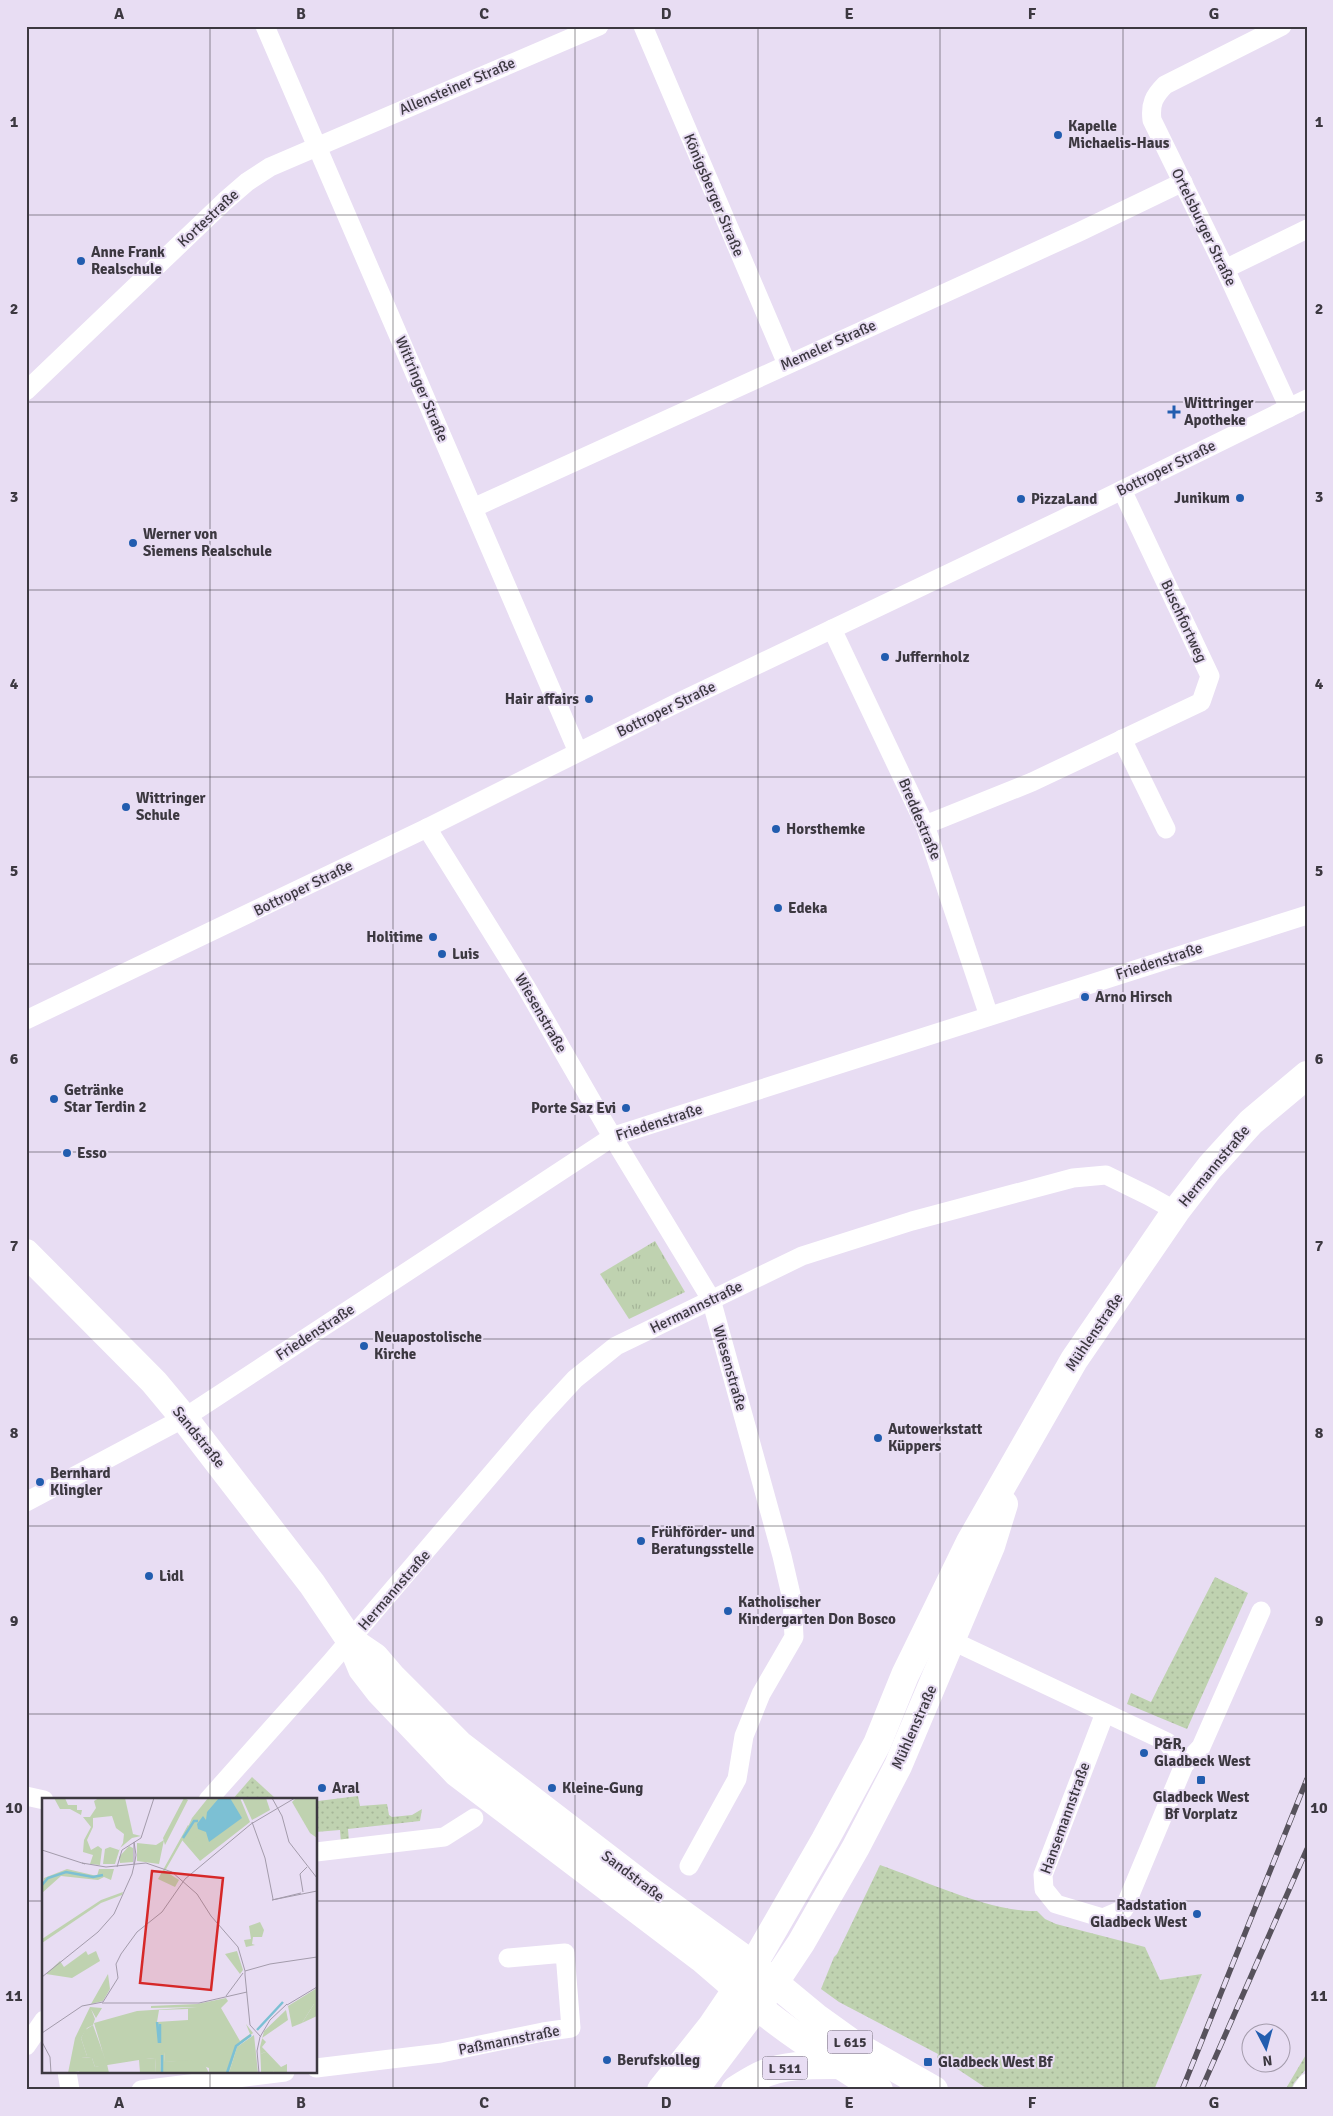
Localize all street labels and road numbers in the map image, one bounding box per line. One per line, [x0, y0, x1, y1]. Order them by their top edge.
street label: Allensteiner Straße [396, 53, 518, 119]
street label: Königsberger Straße [680, 131, 748, 259]
street label: Ortelsburger Straße [1168, 165, 1240, 289]
street label: Kortestraße [174, 185, 242, 251]
street label: Memeler Straße [777, 316, 879, 374]
street label: Wittringer Straße [392, 333, 452, 445]
street label: Bottroper Straße [1113, 436, 1219, 500]
street label: Buschfortweg [1157, 577, 1211, 665]
street label: Bottroper Straße [613, 677, 719, 741]
street label: Breddestraße [895, 776, 945, 862]
street label: Bottroper Straße [250, 856, 356, 920]
street label: Friedenstraße [1113, 939, 1205, 983]
street label: Wiesenstraße [511, 970, 571, 1056]
street label: Friedenstraße [613, 1100, 705, 1144]
street label: Hermannstraße [1175, 1122, 1253, 1210]
street label: Hermannstraße [647, 1277, 745, 1337]
street label: Mühlenstraße [1061, 1290, 1127, 1374]
street label: Friedenstraße [272, 1300, 358, 1364]
street label: Wiesenstraße [709, 1323, 751, 1413]
street label: Sandstraße [169, 1403, 229, 1471]
street label: Hermannstraße [354, 1546, 434, 1634]
street label: Mühlenstraße [887, 1682, 941, 1772]
street label: Hansemannstraße [1036, 1760, 1094, 1876]
street label: Sandstraße [598, 1847, 668, 1905]
street label: Paßmannstraße [457, 2021, 561, 2059]
road number: L 615 [828, 2030, 872, 2054]
road number: L 511 [762, 2056, 808, 2080]

